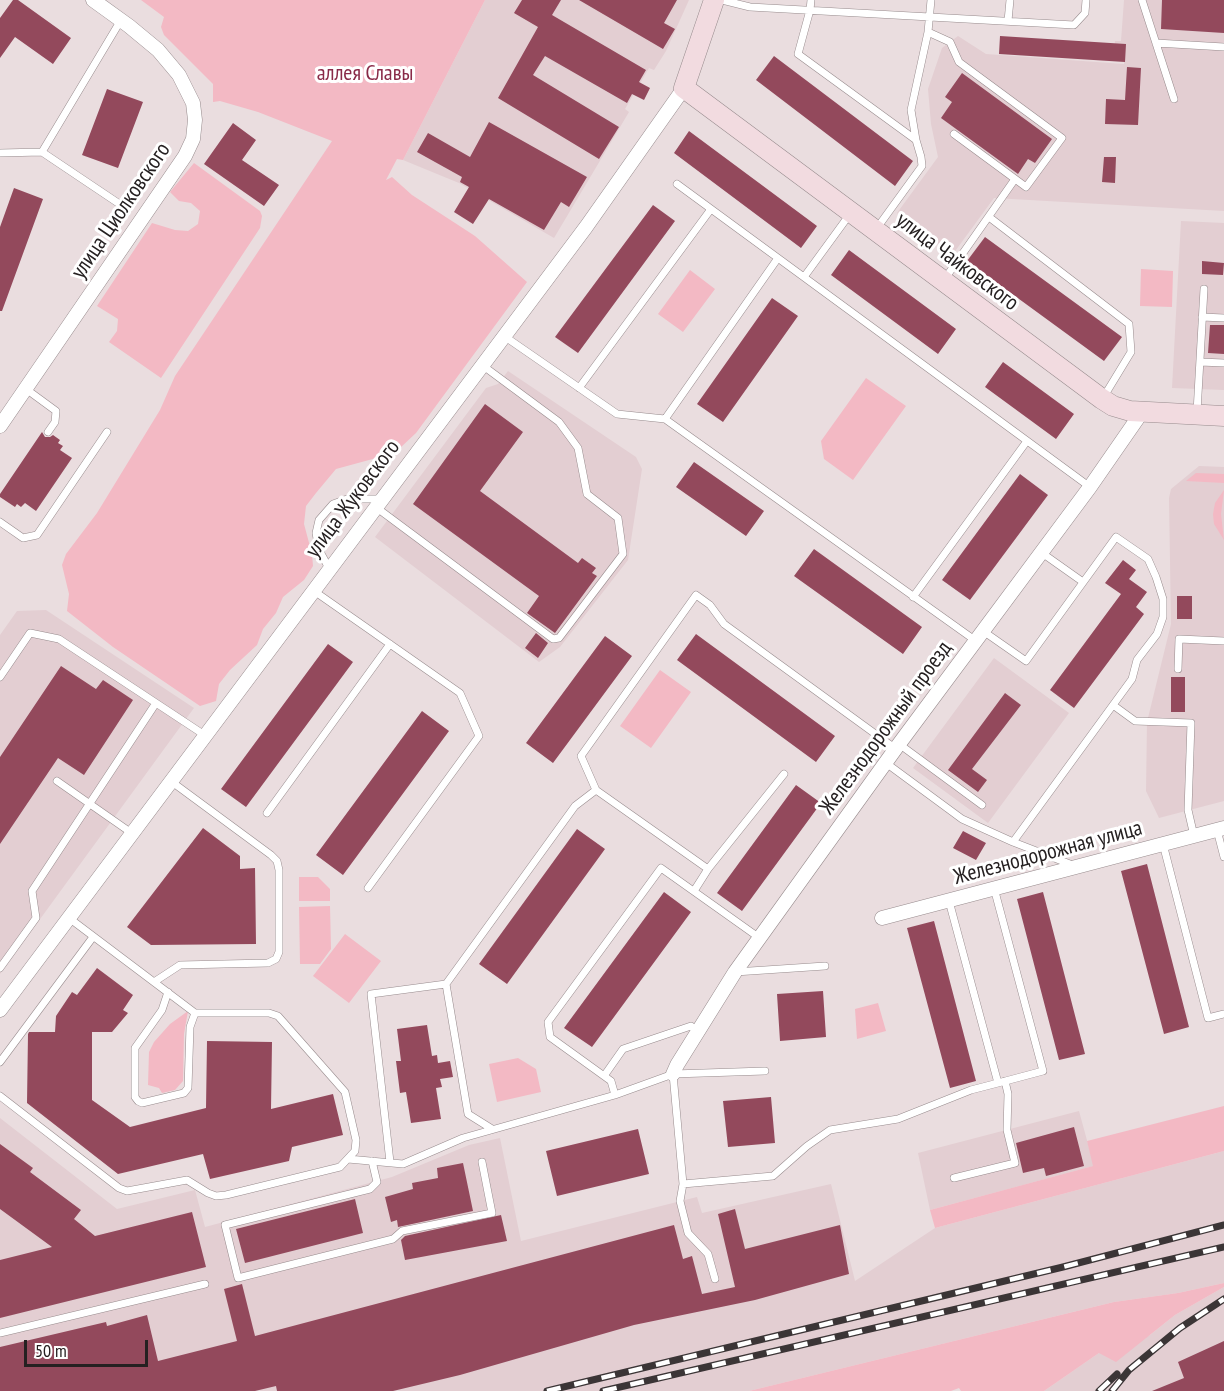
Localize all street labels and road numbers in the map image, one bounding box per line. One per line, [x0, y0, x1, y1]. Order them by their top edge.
street label: улица Циолковского [66, 138, 176, 284]
street label: улица Чайковского [890, 207, 1024, 317]
street label: улица Жуковского [300, 435, 406, 563]
street label: Железнодорожный проезд [814, 636, 958, 820]
street label: Железнодорожная улица [951, 815, 1145, 891]

